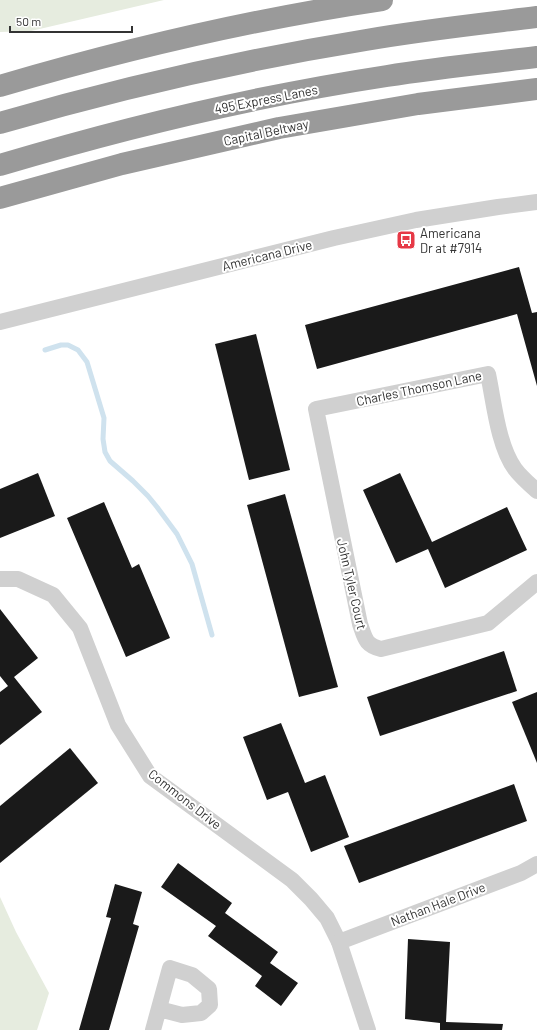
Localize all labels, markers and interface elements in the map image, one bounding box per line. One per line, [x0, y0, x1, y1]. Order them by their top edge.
scale bar [10, 8, 132, 34]
text: 50 m [16, 14, 41, 28]
street label: 495 Express Lanes [213, 81, 319, 117]
street label: Capital Beltway [222, 115, 310, 149]
place label: Americana Dr at #7914 [420, 225, 482, 256]
bus stop icon: Americana Dr at #7914 [395, 229, 417, 251]
street label: Americana Drive [220, 236, 314, 274]
street label: Charles Thomson Lane [355, 367, 483, 409]
street label: John Tyler Court [334, 537, 370, 631]
street label: Commons Drive [145, 766, 225, 833]
street label: Nathan Hale Drive [388, 879, 488, 929]

